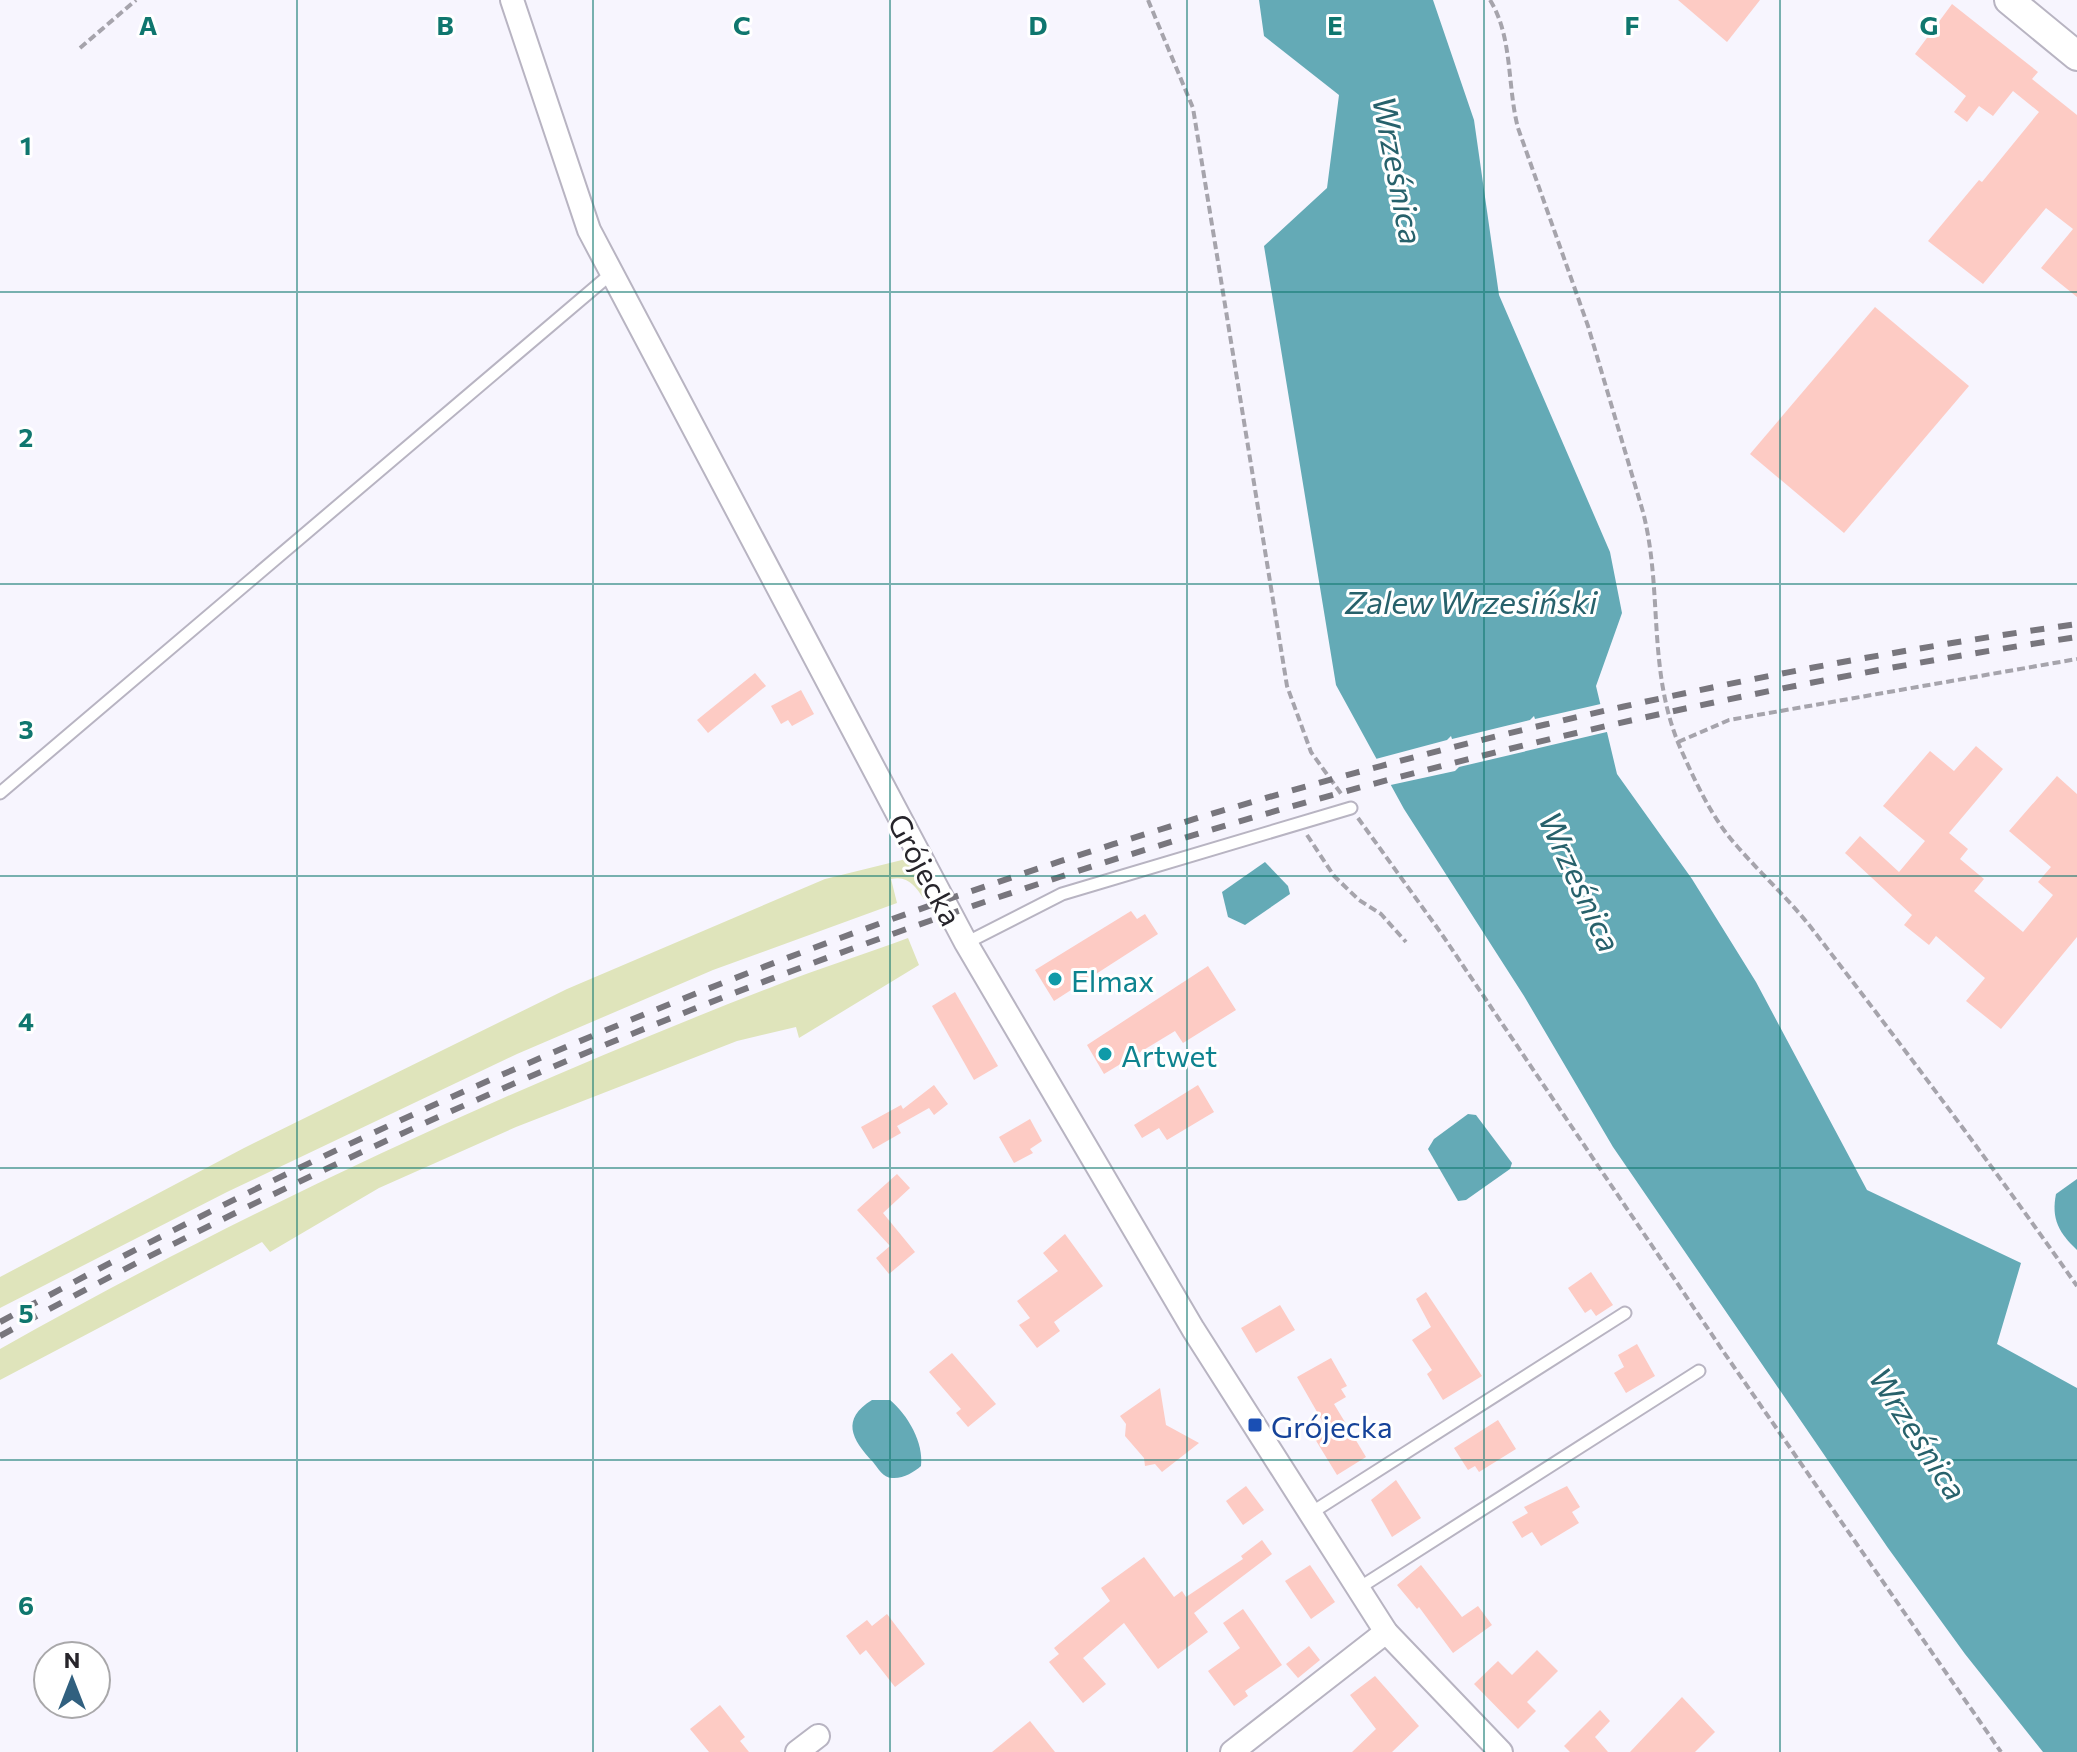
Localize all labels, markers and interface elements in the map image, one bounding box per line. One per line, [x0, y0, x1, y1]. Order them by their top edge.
text: A [139, 9, 158, 40]
text: B [436, 9, 454, 40]
text: C [733, 9, 751, 40]
text: D [1028, 9, 1048, 40]
text: E [1327, 9, 1343, 40]
text: F [1624, 9, 1640, 40]
text: G [1920, 9, 1938, 40]
water label: Wrześnica [1365, 92, 1433, 248]
text: 1 [20, 129, 32, 160]
text: 2 [19, 421, 33, 452]
water label: Zalew Wrzesiński [1344, 581, 1599, 621]
text: 3 [18, 713, 34, 744]
water label: Wrześnica [1531, 804, 1631, 958]
street label: Grójecka [881, 807, 971, 931]
place label: Elmax [1071, 961, 1154, 998]
marker: Elmax [1046, 970, 1064, 988]
text: 4 [18, 1005, 34, 1036]
place label: Artwet [1121, 1036, 1217, 1073]
marker: Artwet [1096, 1045, 1114, 1063]
text: 5 [18, 1297, 34, 1328]
water label: Wrześnica [1861, 1359, 1977, 1507]
place label: Grójecka [1271, 1407, 1393, 1444]
marker: Grójecka [1246, 1416, 1264, 1434]
text: 6 [18, 1589, 34, 1620]
north arrow [32, 1640, 112, 1720]
text: N [64, 1646, 80, 1673]

